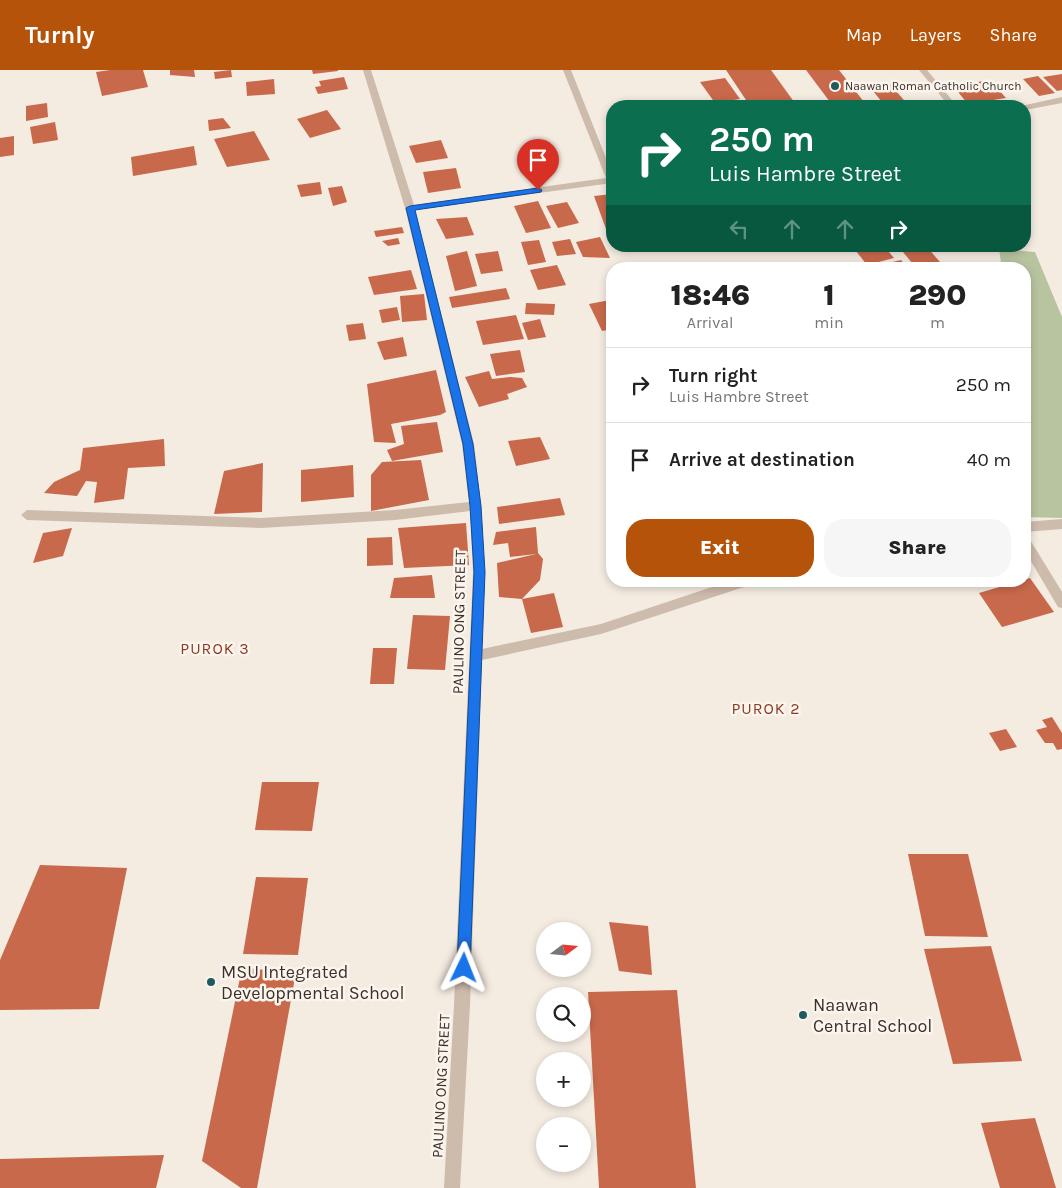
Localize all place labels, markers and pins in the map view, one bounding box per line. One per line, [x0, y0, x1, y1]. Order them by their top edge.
place label: Naawan Roman Catholic Church [845, 79, 1022, 93]
marker: Naawan Roman Catholic Church [829, 80, 841, 92]
pin [517, 139, 559, 190]
place label: MSU Integrated Developmental School [221, 961, 405, 1004]
marker: MSU Integrated Developmental School [205, 976, 217, 988]
place label: Naawan Central School [813, 994, 932, 1037]
marker: Naawan Central School [797, 1009, 809, 1021]

